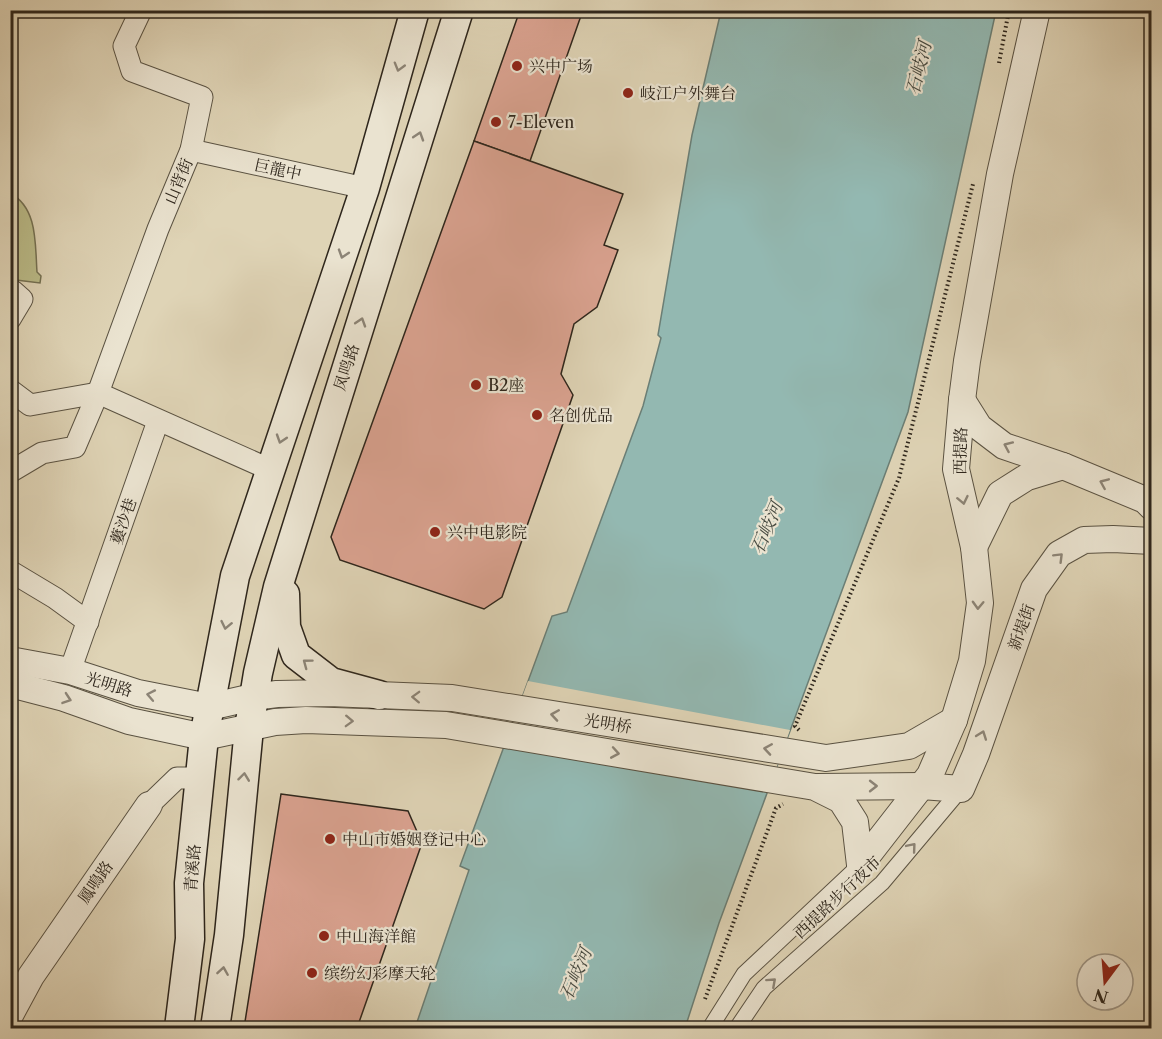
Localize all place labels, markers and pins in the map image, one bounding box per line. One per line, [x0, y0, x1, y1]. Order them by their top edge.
place label: 兴中广场 [529, 56, 593, 76]
marker: 兴中广场 [510, 59, 524, 73]
place label: 岐江户外舞台 [640, 83, 736, 103]
marker: 岐江户外舞台 [621, 86, 635, 100]
place label: 7-Eleven [508, 112, 574, 132]
marker: 7-Eleven [489, 115, 503, 129]
place label: B2座 [488, 375, 524, 395]
marker: B2座 [469, 378, 483, 392]
place label: 名创优品 [549, 405, 613, 425]
marker: 名创优品 [530, 408, 544, 422]
place label: 兴中电影院 [447, 522, 527, 542]
marker: 兴中电影院 [428, 525, 442, 539]
place label: 中山市婚姻登记中心 [342, 829, 486, 849]
marker: 中山市婚姻登记中心 [323, 832, 337, 846]
place label: 中山海洋館 [336, 926, 416, 946]
marker: 中山海洋館 [317, 929, 331, 943]
place label: 缤纷幻彩摩天轮 [324, 963, 436, 983]
marker: 缤纷幻彩摩天轮 [305, 966, 319, 980]

